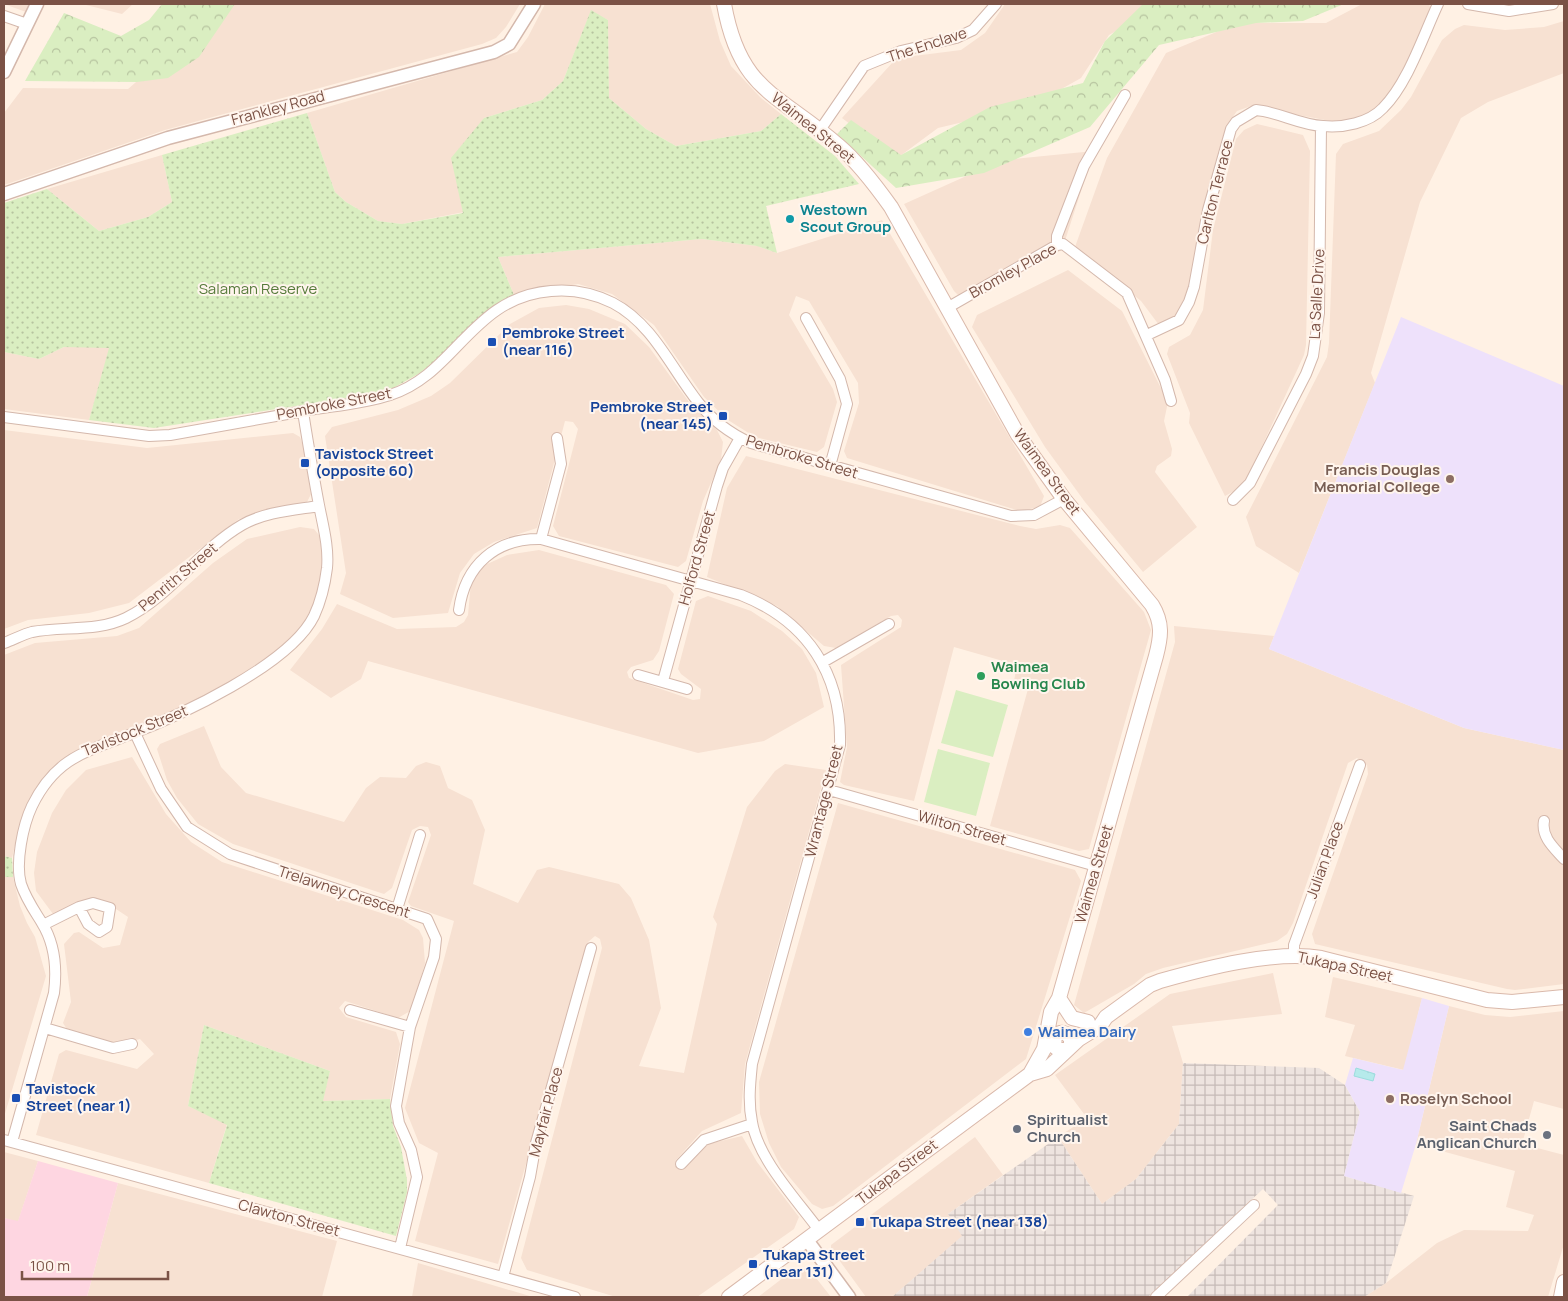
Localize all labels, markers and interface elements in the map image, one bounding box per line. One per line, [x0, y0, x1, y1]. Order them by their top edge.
street label: The Enclave [884, 22, 970, 67]
street label: Frankley Road [229, 85, 327, 130]
street label: Waimea Street [767, 87, 860, 168]
street label: Carlton Terrace [1191, 137, 1238, 246]
place label: Westown Scout Group [800, 199, 891, 237]
marker: Westown Scout Group [784, 213, 796, 225]
street label: Bromley Place [965, 238, 1060, 303]
street label: La Salle Drive [1304, 248, 1329, 340]
park label: Salaman Reserve [199, 278, 318, 299]
place label: Pembroke Street (near 116) [502, 322, 625, 360]
marker: Pembroke Street (near 116) [486, 336, 498, 348]
street label: Pembroke Street [275, 382, 393, 425]
place label: Pembroke Street (near 145) [590, 396, 713, 434]
marker: Pembroke Street (near 145) [717, 410, 729, 422]
street label: Waimea Street [1009, 424, 1086, 519]
street label: Pembroke Street [743, 429, 861, 484]
place label: Tavistock Street (opposite 60) [315, 443, 434, 481]
marker: Tavistock Street (opposite 60) [299, 457, 311, 469]
place label: Francis Douglas Memorial College [1314, 459, 1440, 497]
marker: Francis Douglas Memorial College [1444, 473, 1456, 485]
street label: Holford Street [673, 508, 720, 608]
street label: Penrith Street [134, 537, 222, 616]
place label: Waimea Bowling Club [991, 656, 1085, 694]
marker: Waimea Bowling Club [975, 670, 987, 682]
street label: Tavistock Street [79, 700, 191, 761]
street label: Wrantage Street [799, 742, 848, 859]
street label: Wilton Street [915, 805, 1009, 850]
street label: Julian Place [1301, 818, 1348, 901]
street label: Waimea Street [1069, 822, 1118, 926]
street label: Trelawney Crescent [275, 860, 413, 923]
street label: Tukapa Street [1295, 946, 1395, 987]
place label: Waimea Dairy [1038, 1021, 1137, 1042]
marker: Waimea Dairy [1022, 1026, 1034, 1038]
street label: Mayfair Place [523, 1064, 568, 1159]
place label: Tavistock Street (near 1) [26, 1078, 132, 1116]
place label: Roselyn School [1400, 1088, 1512, 1109]
marker: Tavistock Street (near 1) [10, 1092, 22, 1104]
marker: Roselyn School [1384, 1093, 1396, 1105]
place label: Spiritualist Church [1027, 1109, 1108, 1147]
place label: Saint Chads Anglican Church [1417, 1115, 1537, 1153]
marker: Spiritualist Church [1011, 1123, 1023, 1135]
marker: Saint Chads Anglican Church [1541, 1129, 1553, 1141]
street label: Tukapa Street [852, 1134, 942, 1209]
street label: Clawton Street [236, 1194, 342, 1241]
place label: Tukapa Street (near 138) [870, 1211, 1049, 1232]
marker: Tukapa Street (near 138) [854, 1216, 866, 1228]
place label: Tukapa Street (near 131) [763, 1244, 865, 1282]
scale bar [22, 1248, 169, 1280]
text: 100 m [30, 1255, 70, 1276]
marker: Tukapa Street (near 131) [747, 1258, 759, 1270]

